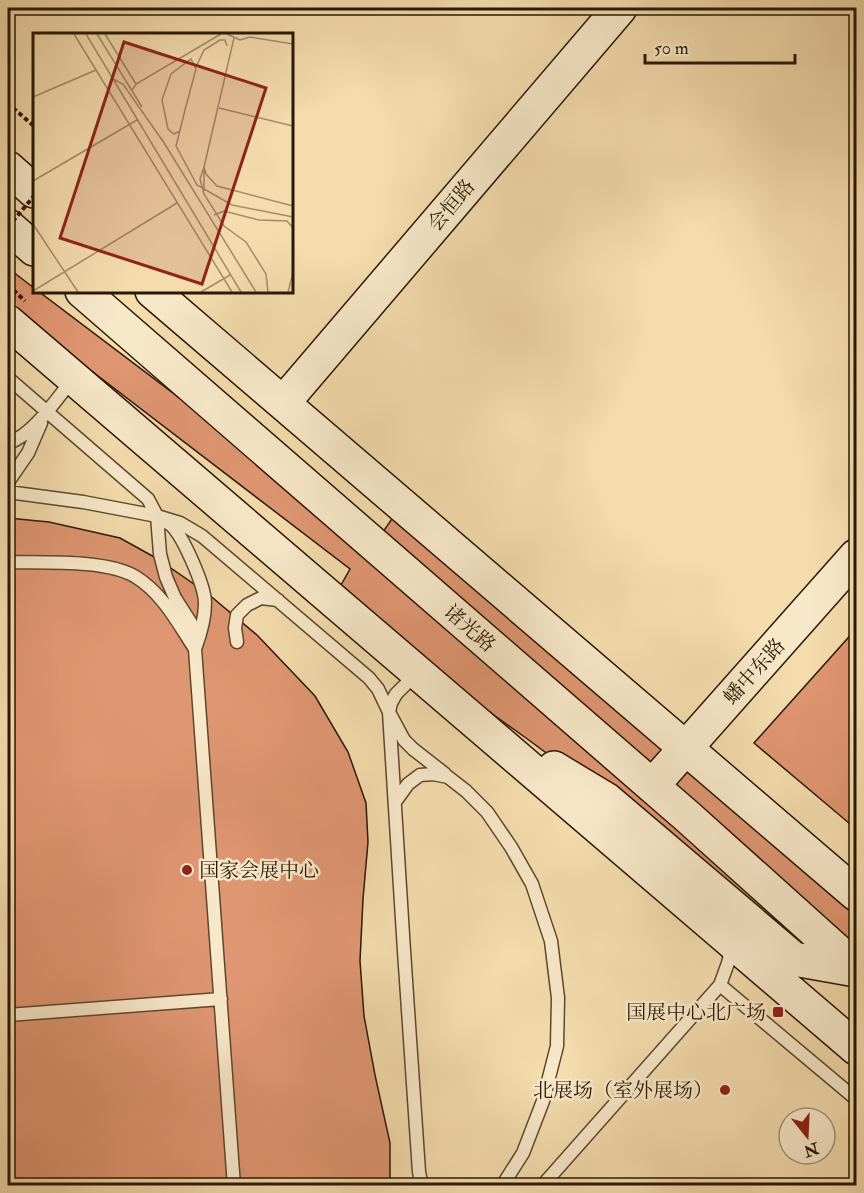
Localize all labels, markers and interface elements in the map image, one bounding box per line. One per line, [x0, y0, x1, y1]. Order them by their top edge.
scale bar [645, 27, 795, 65]
inset map [33, 33, 292, 292]
text: 50 m [654, 37, 689, 60]
street label: 会恒路 [423, 174, 480, 236]
street label: 诸光路 [439, 599, 501, 657]
street label: 蟠中东路 [718, 633, 790, 709]
place label: 国家会展中心 [199, 858, 319, 883]
marker: 国家会展中心 [180, 863, 194, 877]
place label: 国展中心北广场 [626, 1000, 766, 1025]
marker: 国展中心北广场 [771, 1005, 785, 1019]
place label: 北展场（室外展场） [533, 1078, 713, 1103]
marker: 北展场（室外展场） [718, 1083, 732, 1097]
north arrow [777, 1106, 837, 1166]
text: N [801, 1137, 822, 1161]

